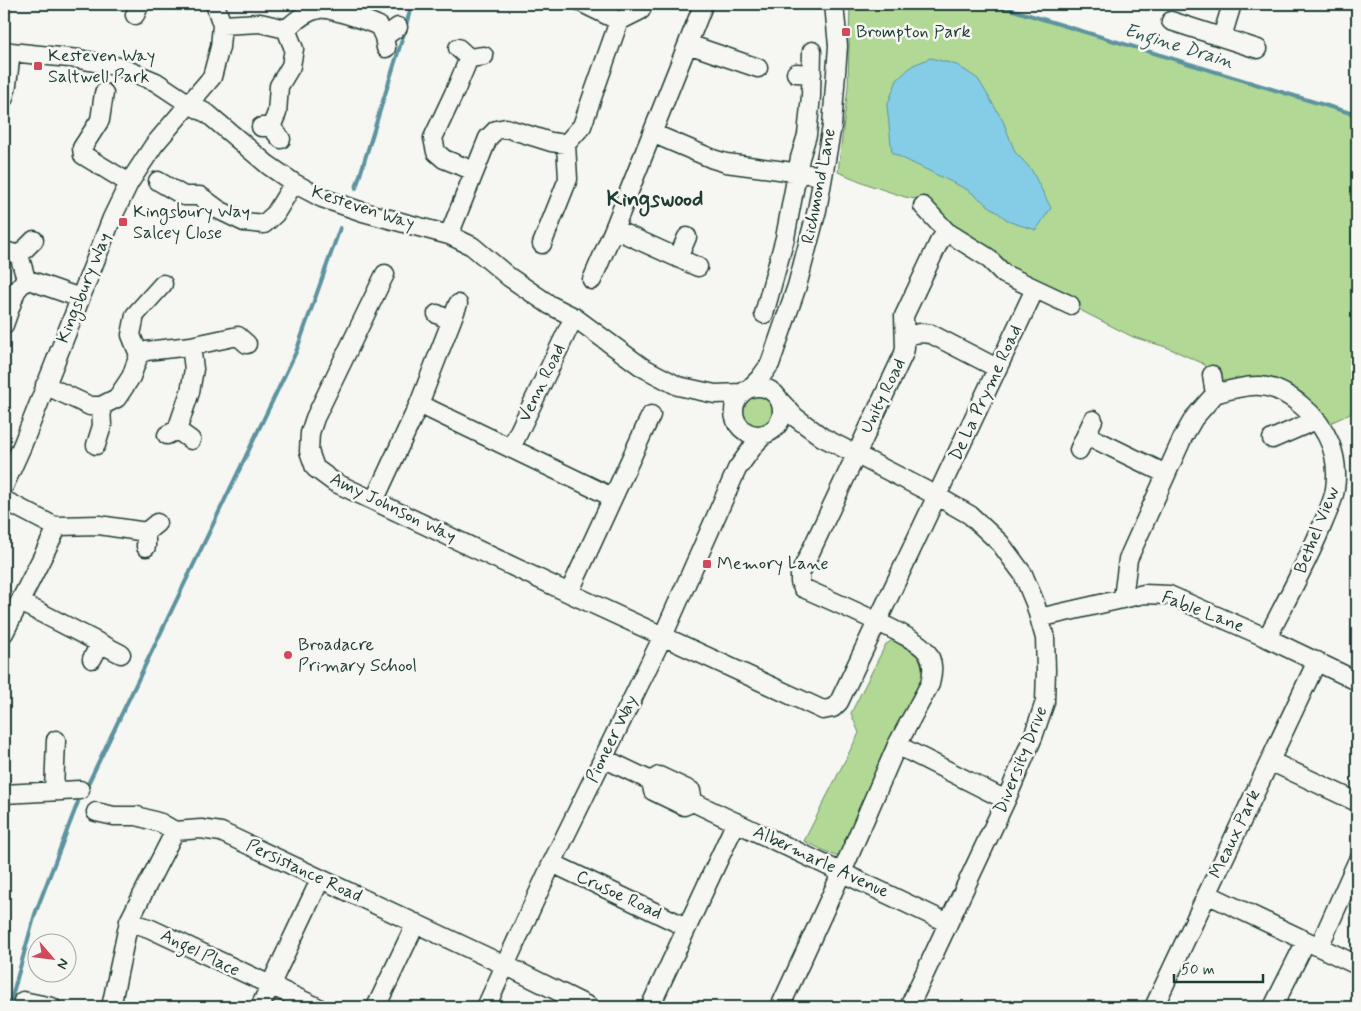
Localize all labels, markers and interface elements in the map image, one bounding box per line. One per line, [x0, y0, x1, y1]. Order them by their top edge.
water label: Engine Drain [1121, 18, 1237, 76]
place label: Brompton Park [856, 20, 971, 44]
marker: Brompton Park [840, 26, 852, 38]
place label: Kesteven Way Saltwell Park [48, 44, 155, 89]
marker: Kesteven Way Saltwell Park [32, 60, 44, 72]
street label: Richmond Lane [796, 126, 842, 246]
street label: Kesteven Way [308, 180, 418, 236]
district label: Kingswood [607, 186, 703, 217]
place label: Kingsbury Way Salcey Close [133, 200, 250, 245]
marker: Kingsbury Way Salcey Close [117, 216, 129, 228]
street label: Kingsbury Way [51, 229, 118, 347]
street label: De La Pryme Road [944, 321, 1028, 465]
street label: Venn Road [513, 340, 571, 426]
street label: Unity Road [854, 354, 912, 438]
street label: Amy Johnson Way [326, 467, 460, 549]
street label: Bethel View [1289, 483, 1345, 577]
place label: Memory Lane [717, 552, 829, 576]
marker: Memory Lane [701, 558, 713, 570]
street label: Fable Lane [1158, 585, 1248, 639]
place label: Broadacre Primary School [298, 633, 417, 678]
marker: Broadacre Primary School [282, 649, 294, 661]
street label: Pioneer Way [580, 691, 644, 787]
street label: Diversity Drive [989, 703, 1053, 817]
street label: Meaux Park [1204, 786, 1266, 882]
street label: Albermarle Avenue [749, 820, 893, 904]
street label: Persistance Road [242, 834, 366, 908]
street label: Crusoe Road [572, 865, 666, 925]
street label: Angel Place [155, 923, 244, 984]
north arrow [28, 934, 78, 984]
scale bar [1174, 951, 1262, 983]
text: N [52, 955, 73, 972]
text: 50 m [1181, 960, 1215, 980]

